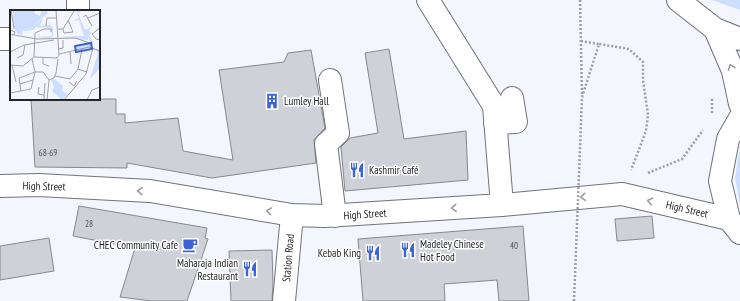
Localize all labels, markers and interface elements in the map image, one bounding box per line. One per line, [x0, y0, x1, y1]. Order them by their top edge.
inset map [10, 10, 100, 100]
one-way arrow [727, 63, 735, 70]
building icon: Lumley Hall [263, 92, 281, 110]
place label: Lumley Hall [284, 94, 329, 108]
house number: 68-69 [39, 147, 57, 158]
restaurant icon: Kashmir Café [348, 161, 366, 179]
place label: Kashmir Café [369, 163, 419, 177]
street label: High Street [22, 179, 66, 193]
one-way arrow [137, 186, 143, 195]
one-way arrow [580, 193, 587, 202]
one-way arrow [647, 197, 654, 205]
street label: High Street [664, 197, 710, 221]
one-way arrow [451, 203, 457, 212]
street label: High Street [343, 206, 387, 222]
one-way arrow [265, 207, 272, 216]
house number: 28 [85, 218, 93, 229]
street label: Station Road [279, 233, 297, 283]
cafe icon: CHEC Community Cafe [181, 236, 199, 254]
place label: Madeley Chinese Hot Food [420, 237, 484, 264]
place label: CHEC Community Cafe [94, 238, 178, 252]
house number: 40 [510, 240, 518, 251]
restaurant icon: Madeley Chinese Hot Food [399, 241, 417, 259]
restaurant icon: Kebab King [364, 244, 382, 262]
place label: Kebab King [318, 246, 361, 260]
place label: Maharaja Indian Restaurant [177, 256, 238, 283]
restaurant icon: Maharaja Indian Restaurant [241, 260, 259, 278]

